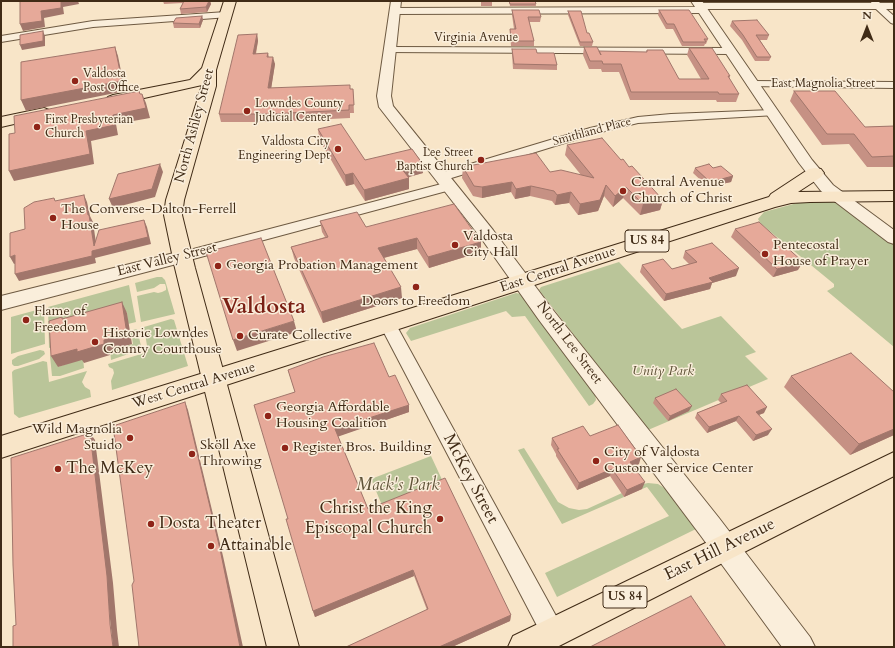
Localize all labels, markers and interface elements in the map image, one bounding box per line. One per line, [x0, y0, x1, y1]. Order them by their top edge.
north arrow [847, 8, 887, 48]
text: N [862, 8, 872, 23]
street label: Virginia Avenue [434, 31, 518, 45]
place label: Valdosta Post Office [83, 67, 139, 95]
street label: North Ashley Street [172, 67, 218, 185]
marker: Valdosta Post Office [70, 76, 80, 86]
street label: East Magnolia Street [771, 77, 875, 91]
place label: Lowndes County Judicial Center [255, 97, 343, 125]
marker: Lowndes County Judicial Center [242, 106, 252, 116]
place label: First Presbyterian Church [45, 113, 133, 141]
street label: Smithland Place [551, 115, 633, 149]
marker: First Presbyterian Church [32, 122, 42, 132]
place label: Valdosta City Engineering Dept [238, 135, 330, 163]
marker: Valdosta City Engineering Dept [333, 144, 343, 154]
place label: Lee Street Baptist Church [396, 146, 473, 174]
marker: Lee Street Baptist Church [476, 155, 486, 165]
place label: Central Avenue Church of Christ [631, 175, 732, 208]
marker: Central Avenue Church of Christ [618, 186, 628, 196]
place label: The Converse-Dalton-Ferrell House [61, 202, 236, 234]
marker: The Converse-Dalton-Ferrell House [48, 213, 58, 223]
place label: Valdosta City Hall [463, 229, 518, 262]
road number: US 84 [625, 230, 669, 252]
place label: Pentecostal House of Prayer [773, 238, 869, 270]
street label: East Valley Street [115, 239, 219, 281]
marker: Valdosta City Hall [450, 240, 460, 250]
street label: East Central Avenue [498, 243, 618, 297]
marker: Pentecostal House of Prayer [760, 249, 770, 259]
place label: Georgia Probation Management [226, 258, 418, 274]
marker: Georgia Probation Management [213, 261, 223, 271]
marker: Doors to Freedom [411, 282, 421, 292]
place label: Doors to Freedom [362, 294, 470, 310]
district label: Valdosta [222, 295, 306, 321]
street label: North Lee Street [532, 298, 606, 388]
place label: Flame of Freedom [34, 304, 87, 336]
marker: Flame of Freedom [21, 315, 31, 325]
place label: Historic Lowndes County Courthouse [103, 326, 222, 358]
place label: Curate Collective [248, 328, 352, 344]
marker: Curate Collective [235, 331, 245, 341]
marker: Historic Lowndes County Courthouse [90, 337, 100, 347]
street label: West Central Avenue [130, 359, 258, 413]
park label: Unity Park [632, 364, 694, 380]
place label: Georgia Affordable Housing Coalition [276, 400, 390, 432]
marker: Georgia Affordable Housing Coalition [263, 411, 273, 421]
place label: Wild Magnolia Stuido [32, 422, 122, 454]
street label: McKey Street [438, 431, 502, 527]
marker: Wild Magnolia Stuido [125, 433, 135, 443]
place label: Sköll Axe Throwing [200, 438, 262, 470]
place label: Register Bros. Building [293, 440, 431, 456]
marker: Register Bros. Building [280, 443, 290, 453]
place label: City of Valdosta Customer Service Center [604, 445, 753, 478]
marker: Sköll Axe Throwing [187, 449, 197, 459]
marker: City of Valdosta Customer Service Center [591, 456, 601, 466]
place label: The McKey [66, 459, 153, 479]
marker: The McKey [53, 464, 63, 474]
park label: Mack's Park [356, 476, 440, 496]
place label: Christ the King Episcopal Church [305, 499, 432, 539]
place label: Dosta Theater [159, 514, 261, 534]
marker: Christ the King Episcopal Church [435, 514, 445, 524]
street label: East Hill Avenue [661, 514, 779, 586]
marker: Dosta Theater [146, 519, 156, 529]
place label: Attainable [219, 536, 292, 556]
marker: Attainable [206, 541, 216, 551]
road number: US 84 [603, 586, 647, 608]

